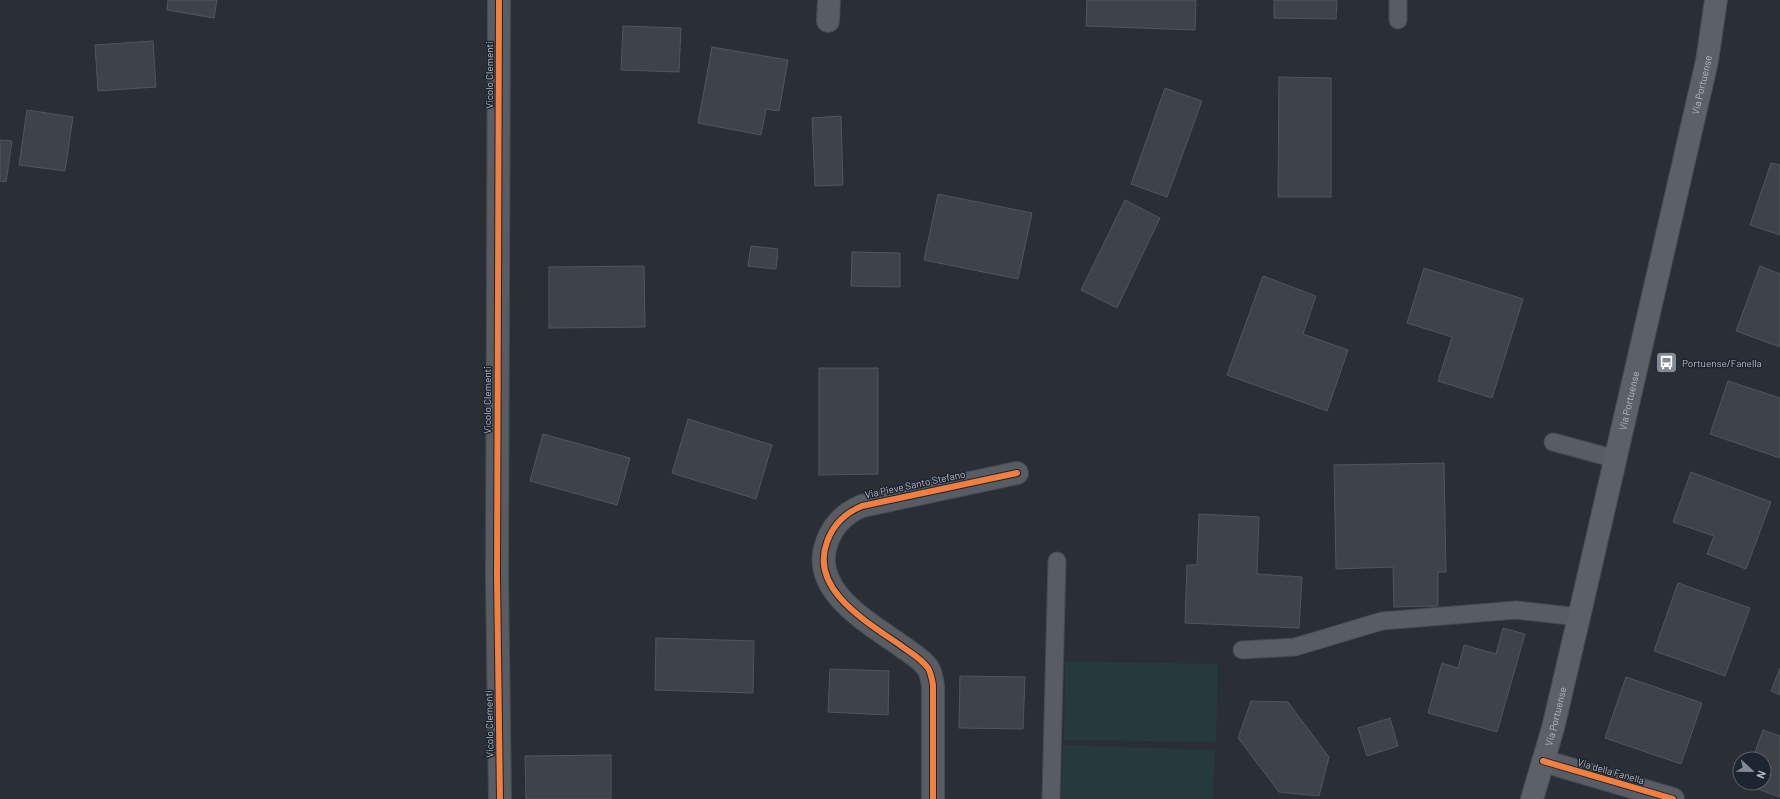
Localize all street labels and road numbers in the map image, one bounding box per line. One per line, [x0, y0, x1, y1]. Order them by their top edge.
street label: Vicolo Clementi [483, 41, 495, 109]
street label: Via Portuense [1689, 55, 1714, 116]
street label: Vicolo Clementi [481, 366, 493, 434]
street label: Via Portuense [1616, 370, 1641, 432]
street label: Via Pieve Santo Stefano [864, 468, 966, 500]
street label: Via Portuense [1542, 686, 1568, 747]
street label: Vicolo Clementi [482, 690, 496, 758]
street label: Via della Fanella [1576, 756, 1646, 786]

